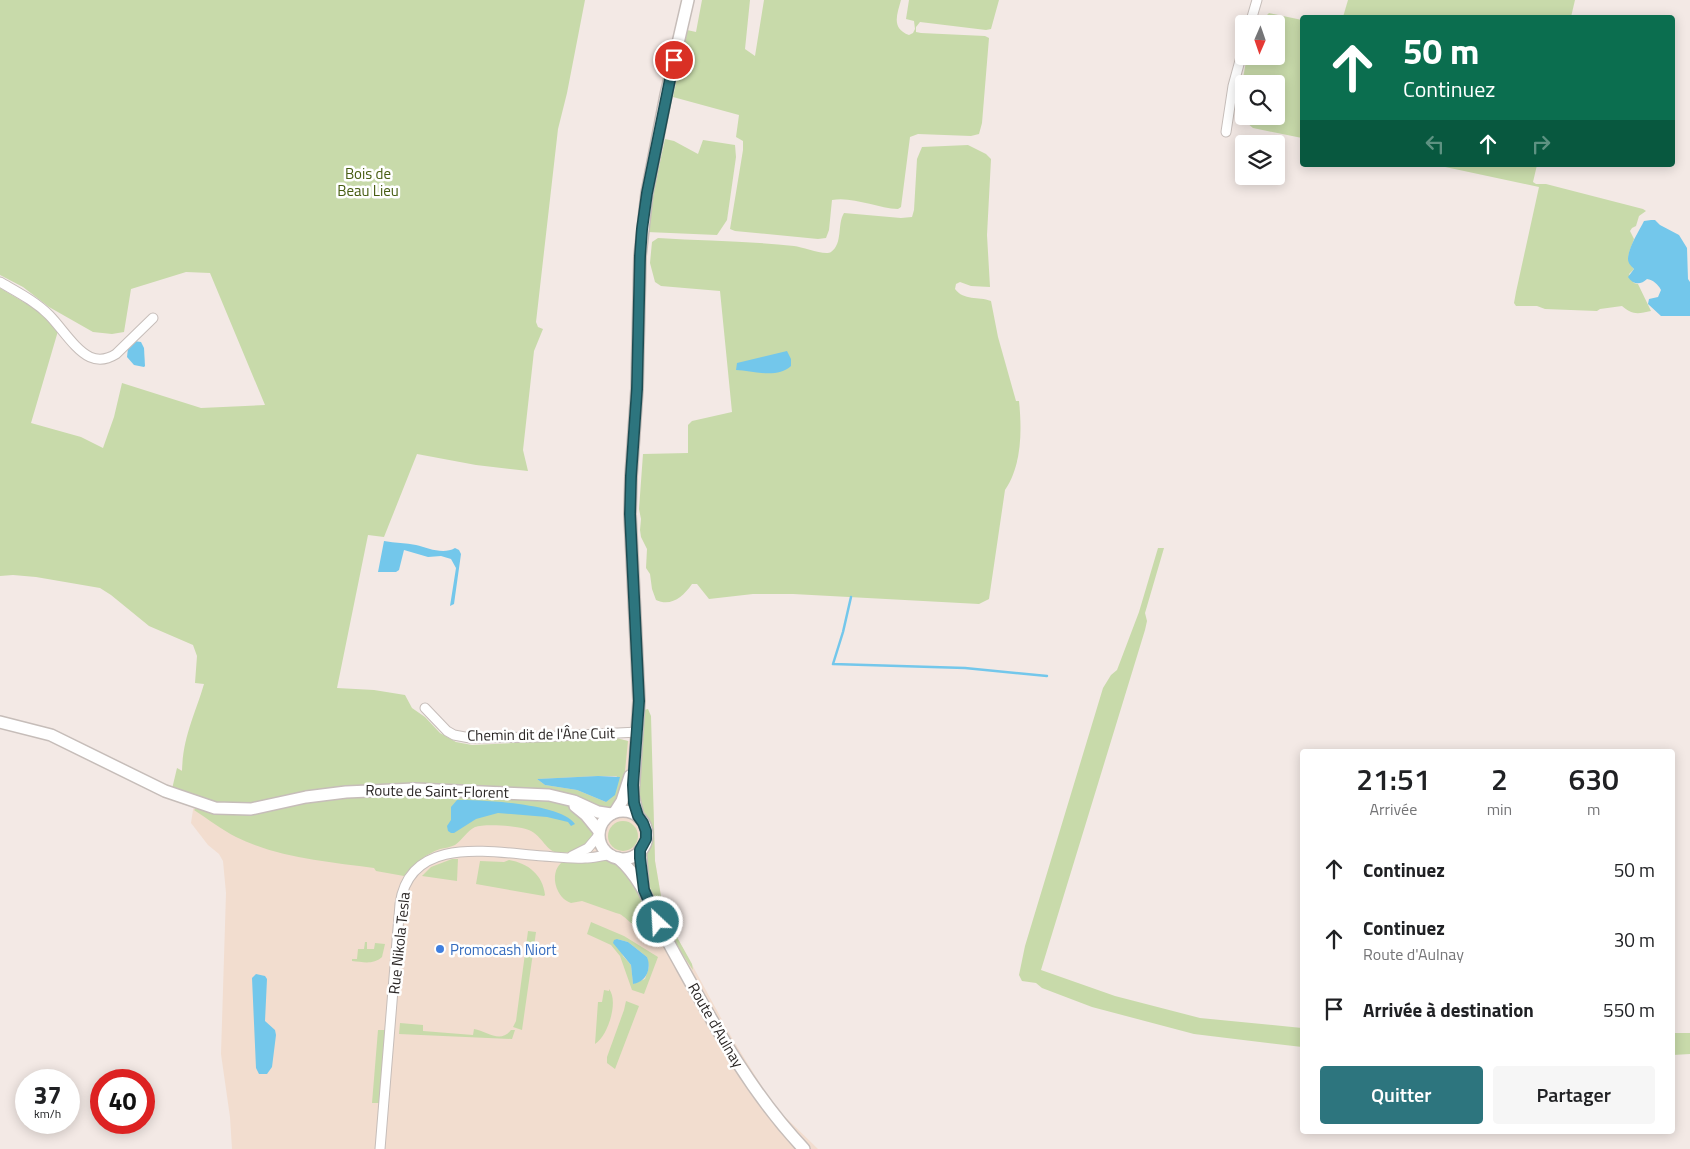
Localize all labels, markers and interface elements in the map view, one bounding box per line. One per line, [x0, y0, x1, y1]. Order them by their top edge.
north arrow [1235, 15, 1285, 65]
map controls [1235, 15, 1285, 185]
text: 50 m [1403, 24, 1479, 78]
icon: ahead [1320, 35, 1385, 100]
pin [653, 39, 695, 81]
icon: arrive [660, 46, 688, 74]
text: Continuez [1403, 72, 1495, 106]
button: search [1235, 75, 1285, 125]
icon: left [1421, 130, 1449, 158]
icon: ahead [1474, 130, 1502, 158]
icon: right [1527, 130, 1555, 158]
button: layers [1235, 135, 1285, 185]
park label: Bois de Beau Lieu [337, 162, 399, 202]
street label: Chemin dit de l'Âne Cuit [467, 721, 616, 747]
text: 21:51 [1356, 756, 1431, 802]
text: 2 [1491, 756, 1508, 802]
text: 630 [1568, 756, 1619, 802]
street label: Route de Saint-Florent [365, 778, 510, 804]
text: Arrivée [1369, 797, 1417, 821]
text: min [1487, 797, 1512, 821]
text: m [1587, 797, 1600, 821]
icon: ahead [1320, 855, 1348, 883]
text: Continuez [1363, 855, 1445, 884]
text: 50 m [1614, 855, 1655, 884]
street label: Rue Nikola Tesla [382, 890, 416, 995]
position arrow [631, 895, 683, 947]
text: Continuez [1363, 913, 1445, 942]
icon: ahead [1320, 925, 1348, 953]
text: 30 m [1614, 925, 1655, 954]
place label: Promocash Niort [450, 938, 557, 961]
text: Route d'Aulnay [1363, 942, 1464, 966]
marker: Promocash Niort [434, 943, 446, 955]
street label: Route d'Aulnay [682, 978, 750, 1072]
icon: arrive [1320, 995, 1348, 1023]
text: Arrivée à destination [1363, 995, 1534, 1024]
text: 550 m [1603, 995, 1655, 1024]
button: Quitter [1320, 1066, 1483, 1124]
button: Partager [1493, 1066, 1655, 1124]
speed limit sign: 40 [90, 1069, 155, 1134]
text: 37 [33, 1076, 62, 1114]
text: km/h [34, 1104, 61, 1123]

